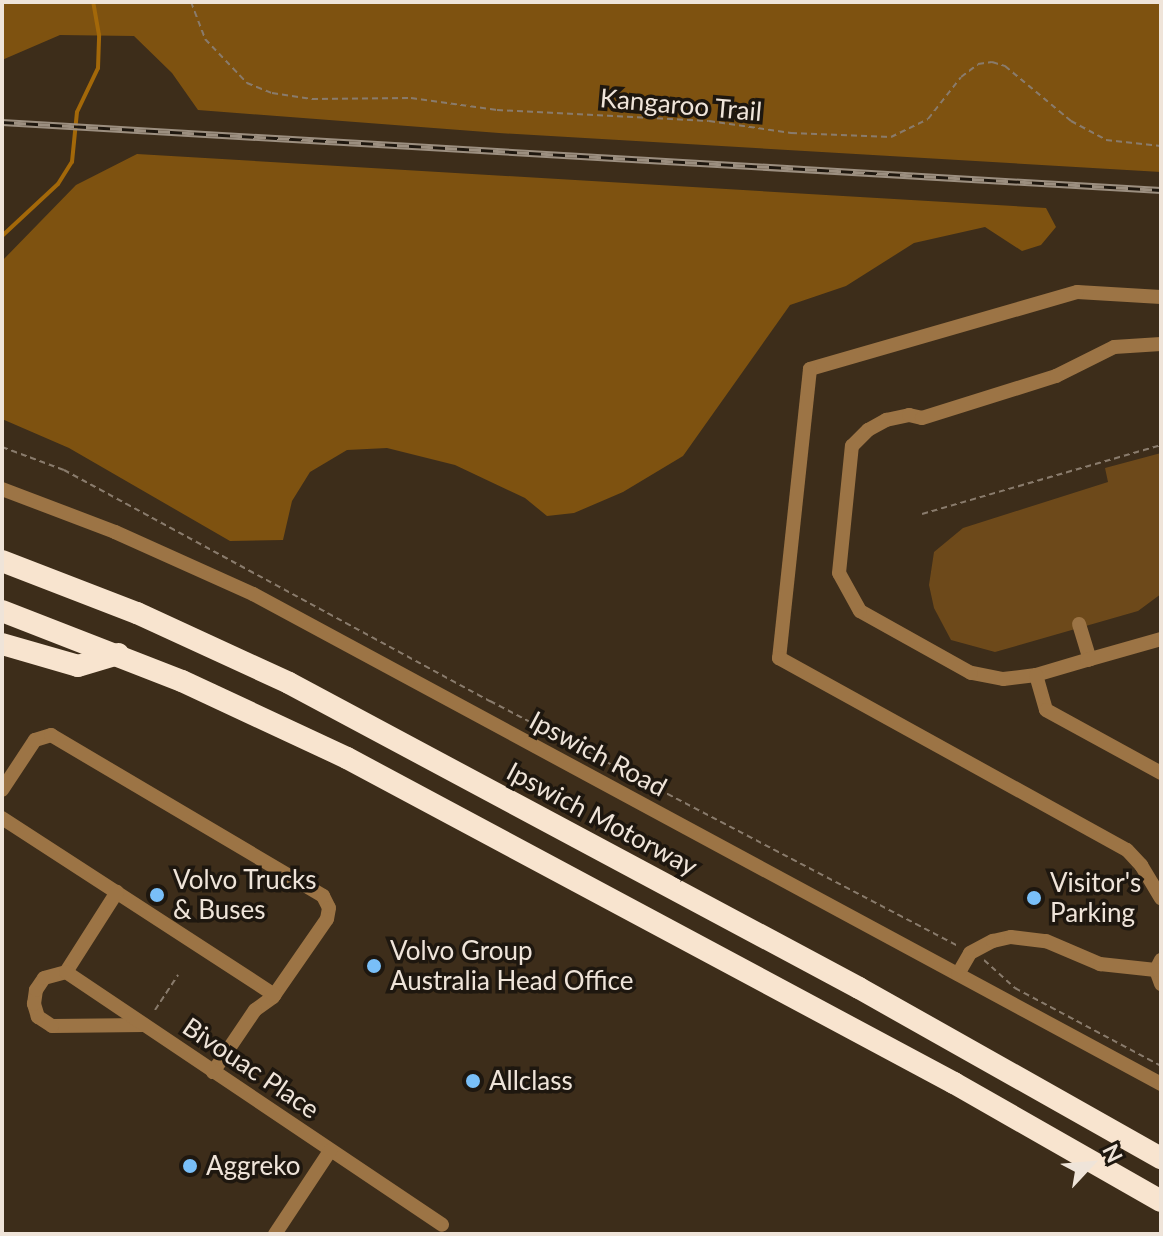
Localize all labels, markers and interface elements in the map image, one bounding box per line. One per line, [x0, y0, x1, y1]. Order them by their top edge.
street label: Kangaroo Trail [598, 82, 764, 128]
street label: Ipswich Road [524, 705, 672, 803]
street label: Ipswich Motorway [501, 756, 703, 882]
place label: Volvo Trucks & Buses [173, 864, 317, 926]
place label: Visitor's Parking [1050, 867, 1141, 928]
marker: Volvo Trucks & Buses [148, 886, 166, 904]
marker: Visitor's Parking [1025, 889, 1043, 907]
place label: Volvo Group Australia Head Office [390, 935, 633, 996]
marker: Volvo Group Australia Head Office [365, 957, 383, 975]
street label: Bivouac Place [177, 1011, 325, 1125]
place label: Allclass [489, 1065, 573, 1097]
marker: Allclass [464, 1072, 482, 1090]
north arrow [1051, 1124, 1131, 1204]
text: N [1097, 1140, 1129, 1167]
place label: Aggreko [206, 1150, 300, 1182]
marker: Aggreko [181, 1157, 199, 1175]

